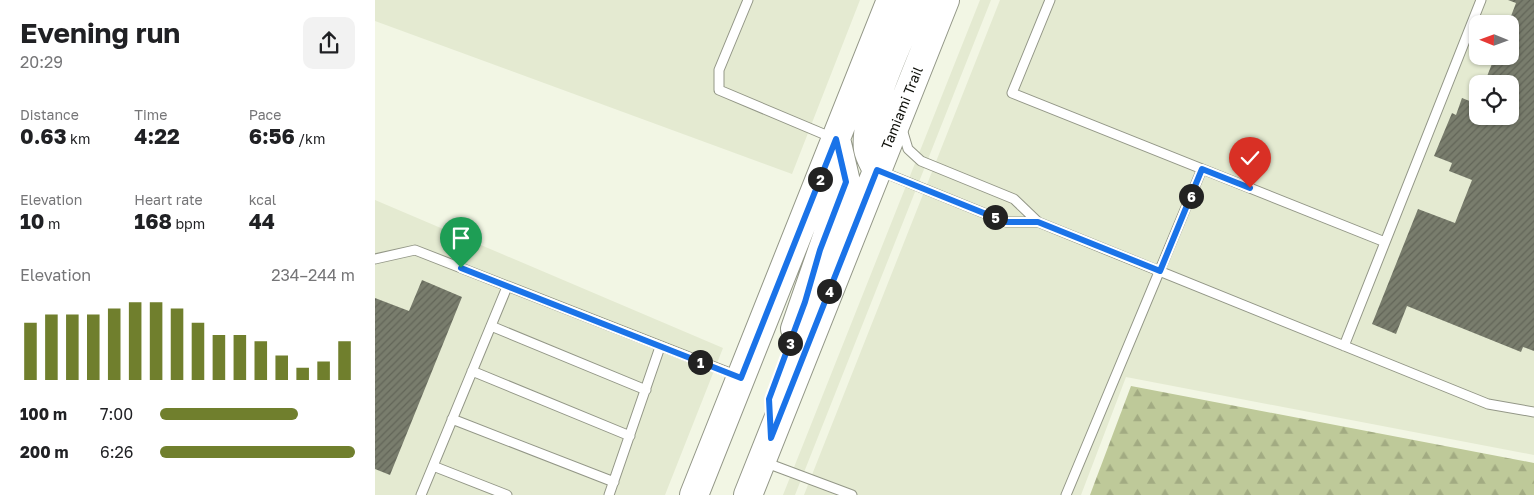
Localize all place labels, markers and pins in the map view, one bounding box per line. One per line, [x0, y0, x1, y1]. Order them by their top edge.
pin [1229, 137, 1271, 188]
pin: 2 [807, 166, 833, 192]
pin: 6 [1179, 184, 1203, 208]
pin: 5 [983, 204, 1007, 230]
pin [440, 217, 482, 268]
pin: 4 [817, 278, 841, 304]
pin: 3 [777, 330, 803, 356]
pin: 1 [687, 350, 713, 374]

